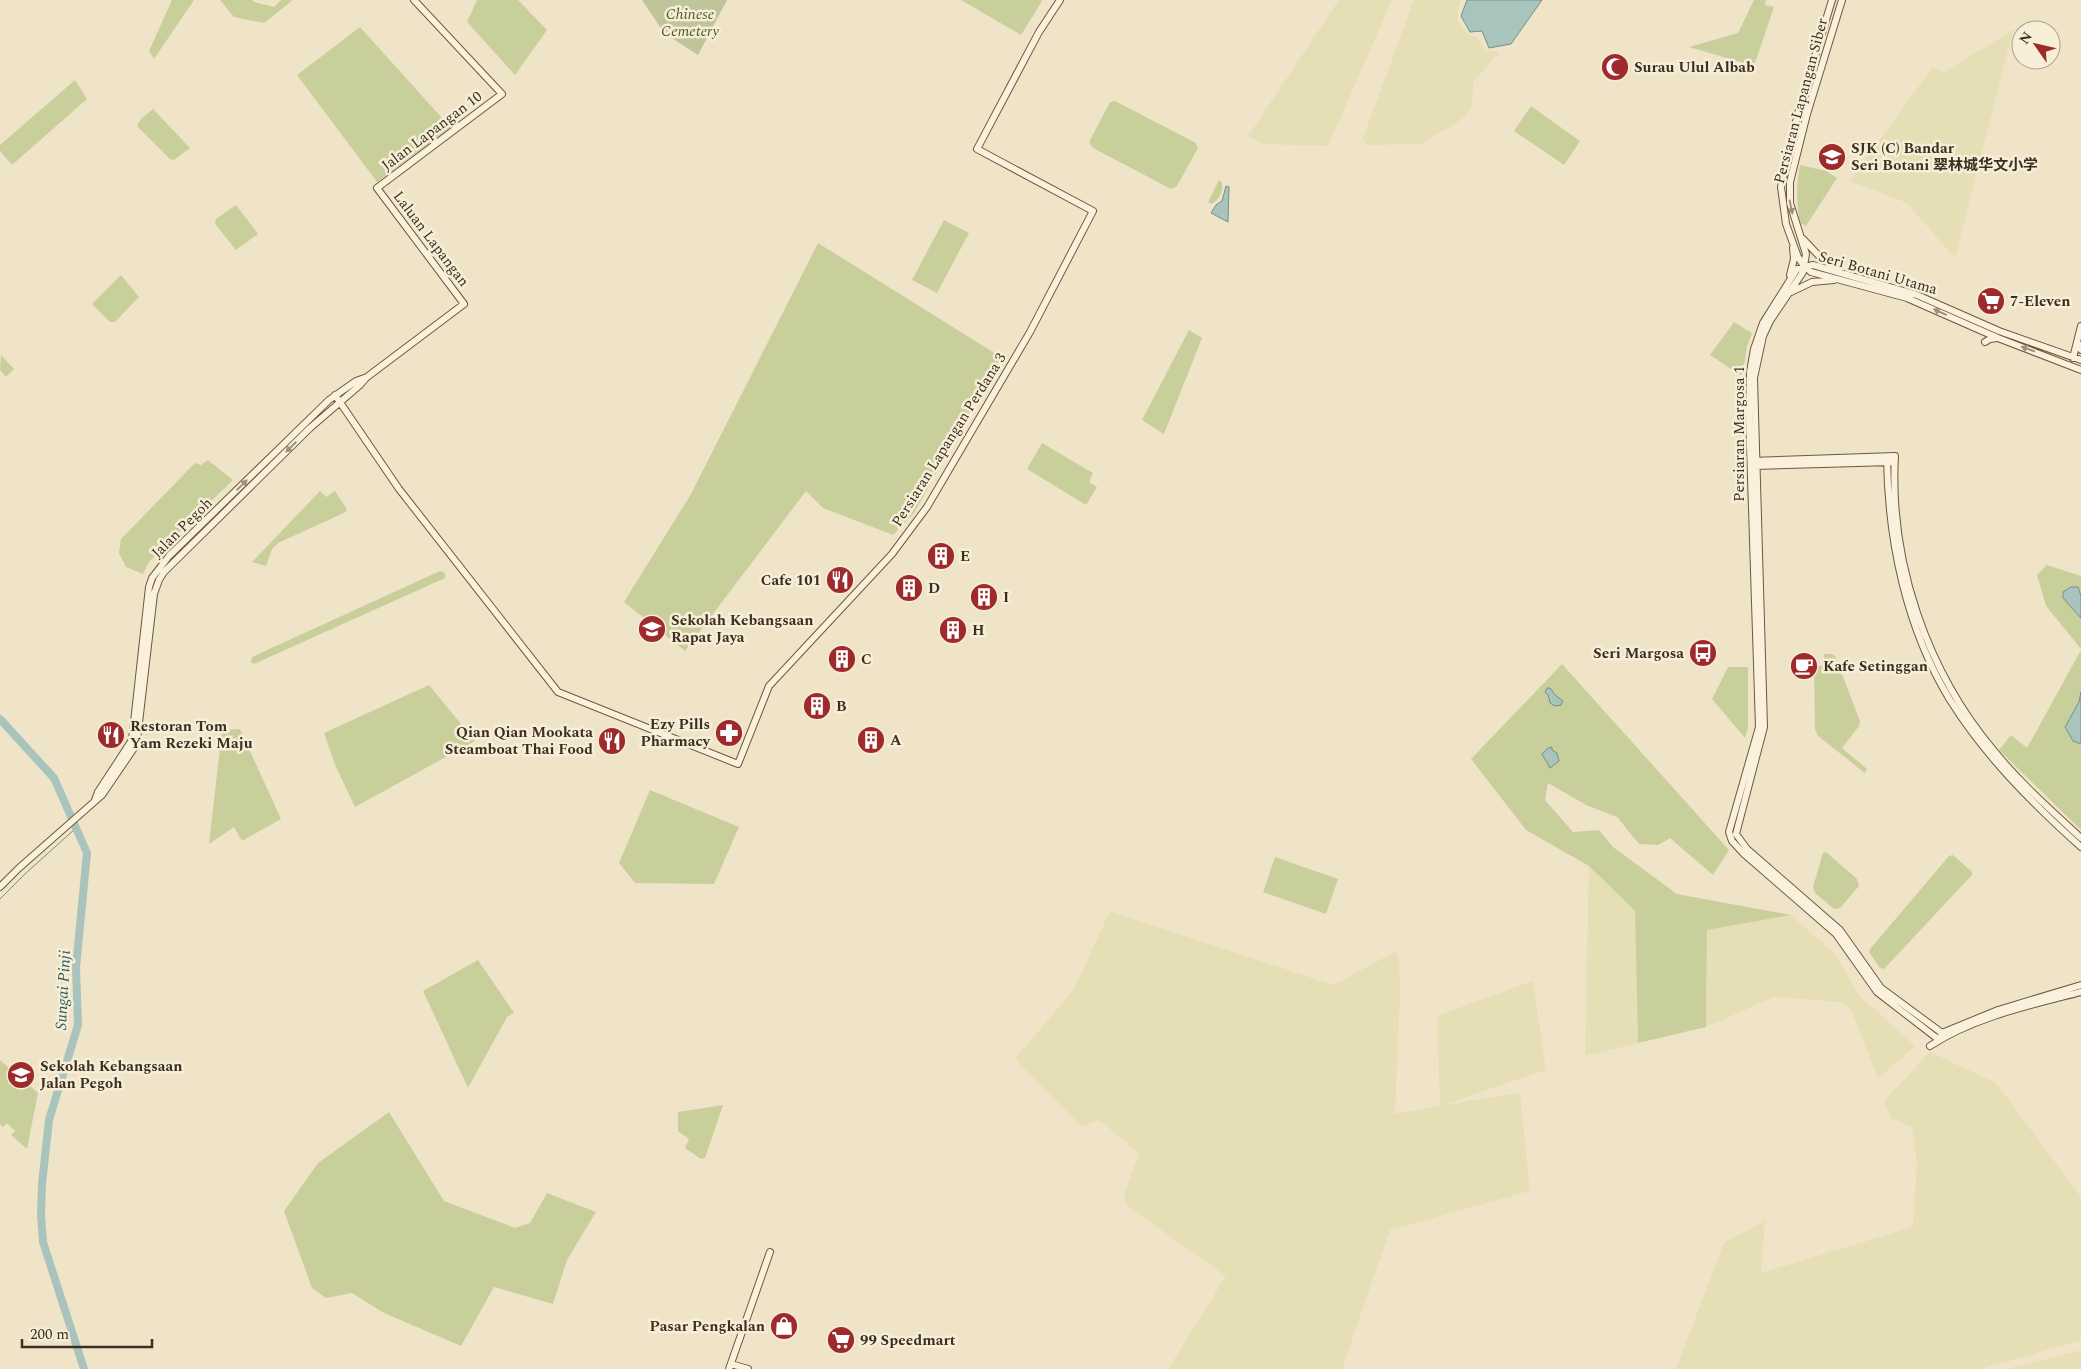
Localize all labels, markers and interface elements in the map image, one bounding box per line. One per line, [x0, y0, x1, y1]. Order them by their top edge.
park label: Chinese Cemetery [661, 3, 719, 43]
street label: Persiaran Lapangan Siber [1768, 16, 1834, 186]
north arrow [2011, 20, 2061, 70]
text: N [2014, 27, 2038, 49]
mosque icon: Surau Ulul Albab [1600, 52, 1630, 82]
place label: Surau Ulul Albab [1634, 56, 1755, 79]
street label: Jalan Lapangan 10 [377, 85, 487, 177]
place label: SJK (C) Bandar Seri Botani 翠林城华文小学 [1851, 137, 2038, 177]
school or university icon: SJK (C) Bandar Seri Botani 翠林城华文小学 [1817, 142, 1847, 172]
street label: Laluan Lapangan [387, 186, 475, 292]
one-way arrow [1787, 200, 1795, 215]
street label: Seri Botani Utama [1816, 245, 1941, 301]
supermarket icon: 7-Eleven [1976, 286, 2006, 316]
place label: 7-Eleven [2010, 290, 2070, 313]
one-way arrow [1933, 308, 1948, 317]
one-way arrow [2020, 345, 2035, 353]
street label: Persiaran Lapangan Perdana 3 [886, 348, 1012, 532]
street label: Persiaran Margosa 1 [1728, 366, 1751, 502]
one-way arrow [285, 441, 297, 453]
one-way arrow [236, 479, 248, 491]
street label: Jalan Pegoh [146, 492, 218, 564]
building icon: E [926, 541, 956, 571]
place label: E [960, 545, 970, 568]
restaurant icon: Cafe 101 [825, 565, 855, 595]
place label: Cafe 101 [761, 569, 821, 592]
building icon: D [894, 573, 924, 603]
place label: D [928, 577, 940, 600]
building icon: I [969, 582, 999, 612]
place label: I [1003, 586, 1009, 609]
place label: Sekolah Kebangsaan Rapat Jaya [671, 609, 814, 649]
school or university icon: Sekolah Kebangsaan Rapat Jaya [637, 614, 667, 644]
building icon: H [938, 615, 968, 645]
place label: H [972, 619, 985, 642]
bus stop icon: Seri Margosa [1688, 638, 1718, 668]
place label: Seri Margosa [1593, 642, 1684, 665]
building icon: C [827, 644, 857, 674]
place label: C [861, 648, 872, 671]
cafe icon: Kafe Setinggan [1789, 651, 1819, 681]
place label: Kafe Setinggan [1823, 655, 1928, 678]
building icon: B [802, 691, 832, 721]
place label: B [836, 695, 847, 718]
place label: Ezy Pills Pharmacy [641, 713, 711, 753]
place label: Restoran Tom Yam Rezeki Maju [130, 715, 253, 755]
pharmacy icon: Ezy Pills Pharmacy [714, 718, 744, 748]
restaurant icon: Restoran Tom Yam Rezeki Maju [96, 720, 126, 750]
place label: Qian Qian Mookata Steamboat Thai Food [445, 721, 593, 761]
building icon: A [856, 725, 886, 755]
restaurant icon: Qian Qian Mookata Steamboat Thai Food [597, 726, 627, 756]
place label: A [890, 729, 902, 752]
water label: Sungai Pinji [49, 949, 77, 1031]
place label: Sekolah Kebangsaan Jalan Pegoh [40, 1055, 183, 1095]
school or university icon: Sekolah Kebangsaan Jalan Pegoh [6, 1060, 36, 1090]
shop icon: Pasar Pengkalan [769, 1311, 799, 1341]
place label: Pasar Pengkalan [650, 1315, 765, 1338]
scale bar [22, 1316, 152, 1348]
text: 200 m [30, 1323, 69, 1346]
supermarket icon: 99 Speedmart [826, 1325, 856, 1355]
place label: 99 Speedmart [860, 1329, 956, 1352]

